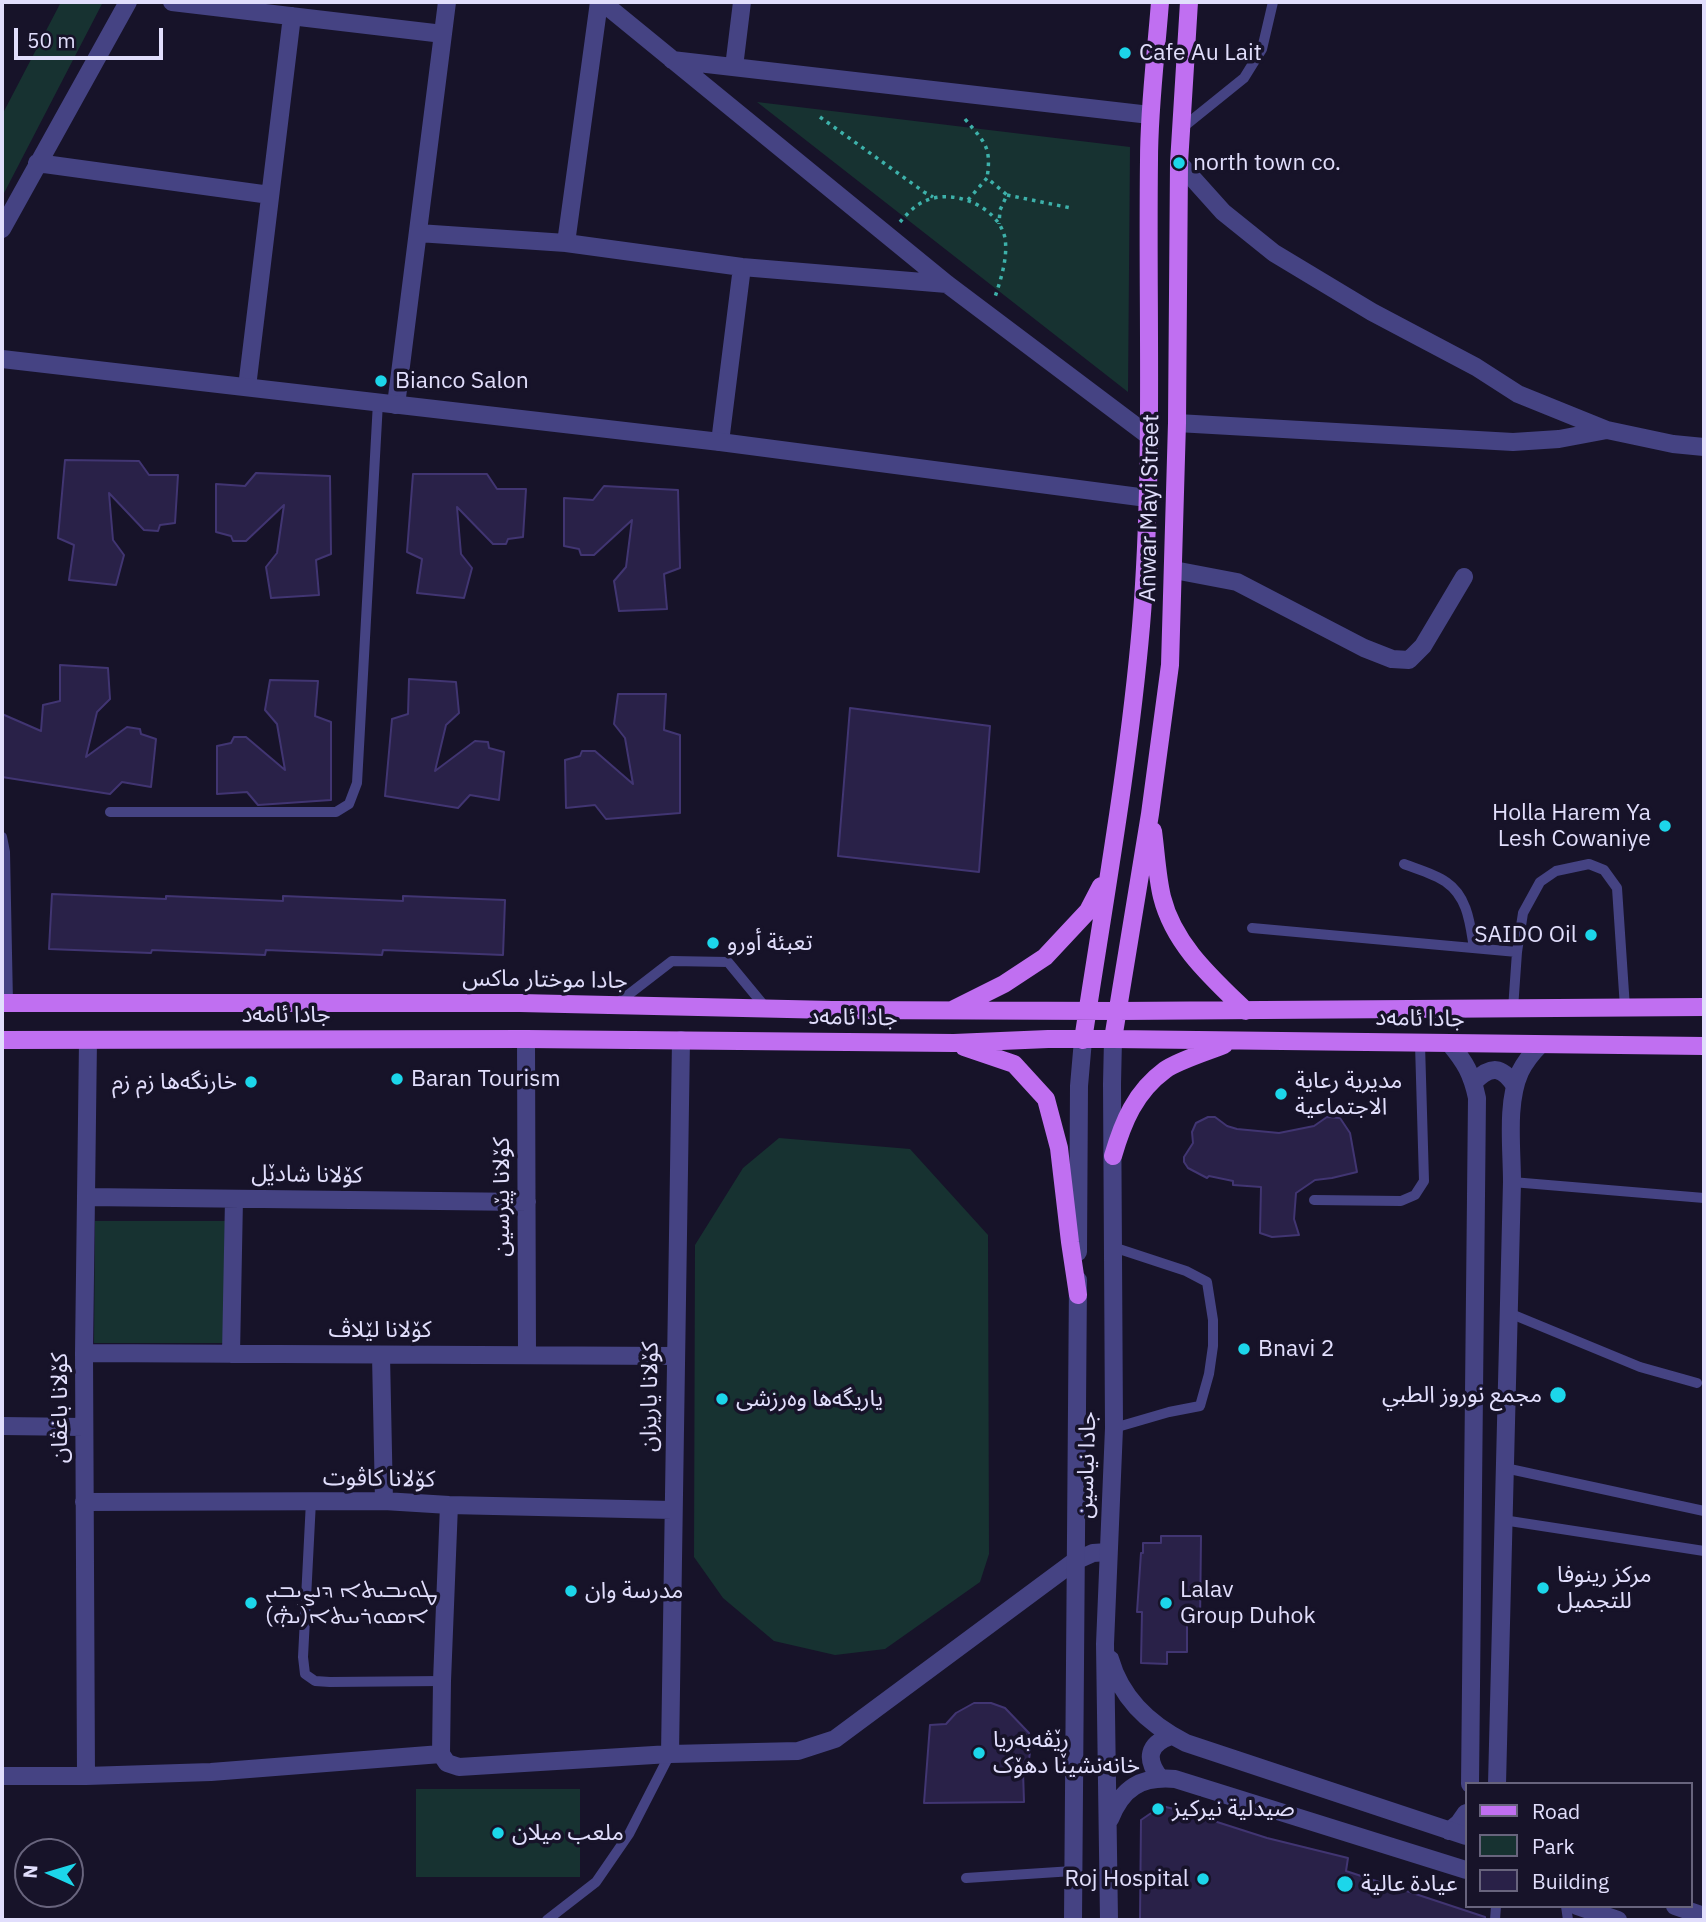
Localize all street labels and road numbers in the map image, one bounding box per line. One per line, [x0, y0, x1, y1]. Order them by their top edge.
street label: Anwar Mayi Street [1135, 414, 1165, 602]
street label: جادا موختار ماكس [462, 965, 628, 995]
street label: جادا ئامەد [241, 1001, 331, 1029]
street label: جادا ئامەد [808, 1003, 898, 1033]
street label: جادا ئامەد [1375, 1004, 1465, 1034]
street label: کۆلانا پێرسین [488, 1137, 516, 1257]
street label: کۆلانا شادێل [251, 1160, 363, 1190]
street label: کۆلانا لێلاڤ [329, 1316, 431, 1344]
street label: کۆلانا یاریزان [635, 1342, 665, 1452]
street label: کۆلانا باغڤان [46, 1353, 74, 1463]
street label: جادا نیاسین [1071, 1411, 1103, 1519]
street label: کۆلانا کاڤوت [323, 1464, 435, 1494]

